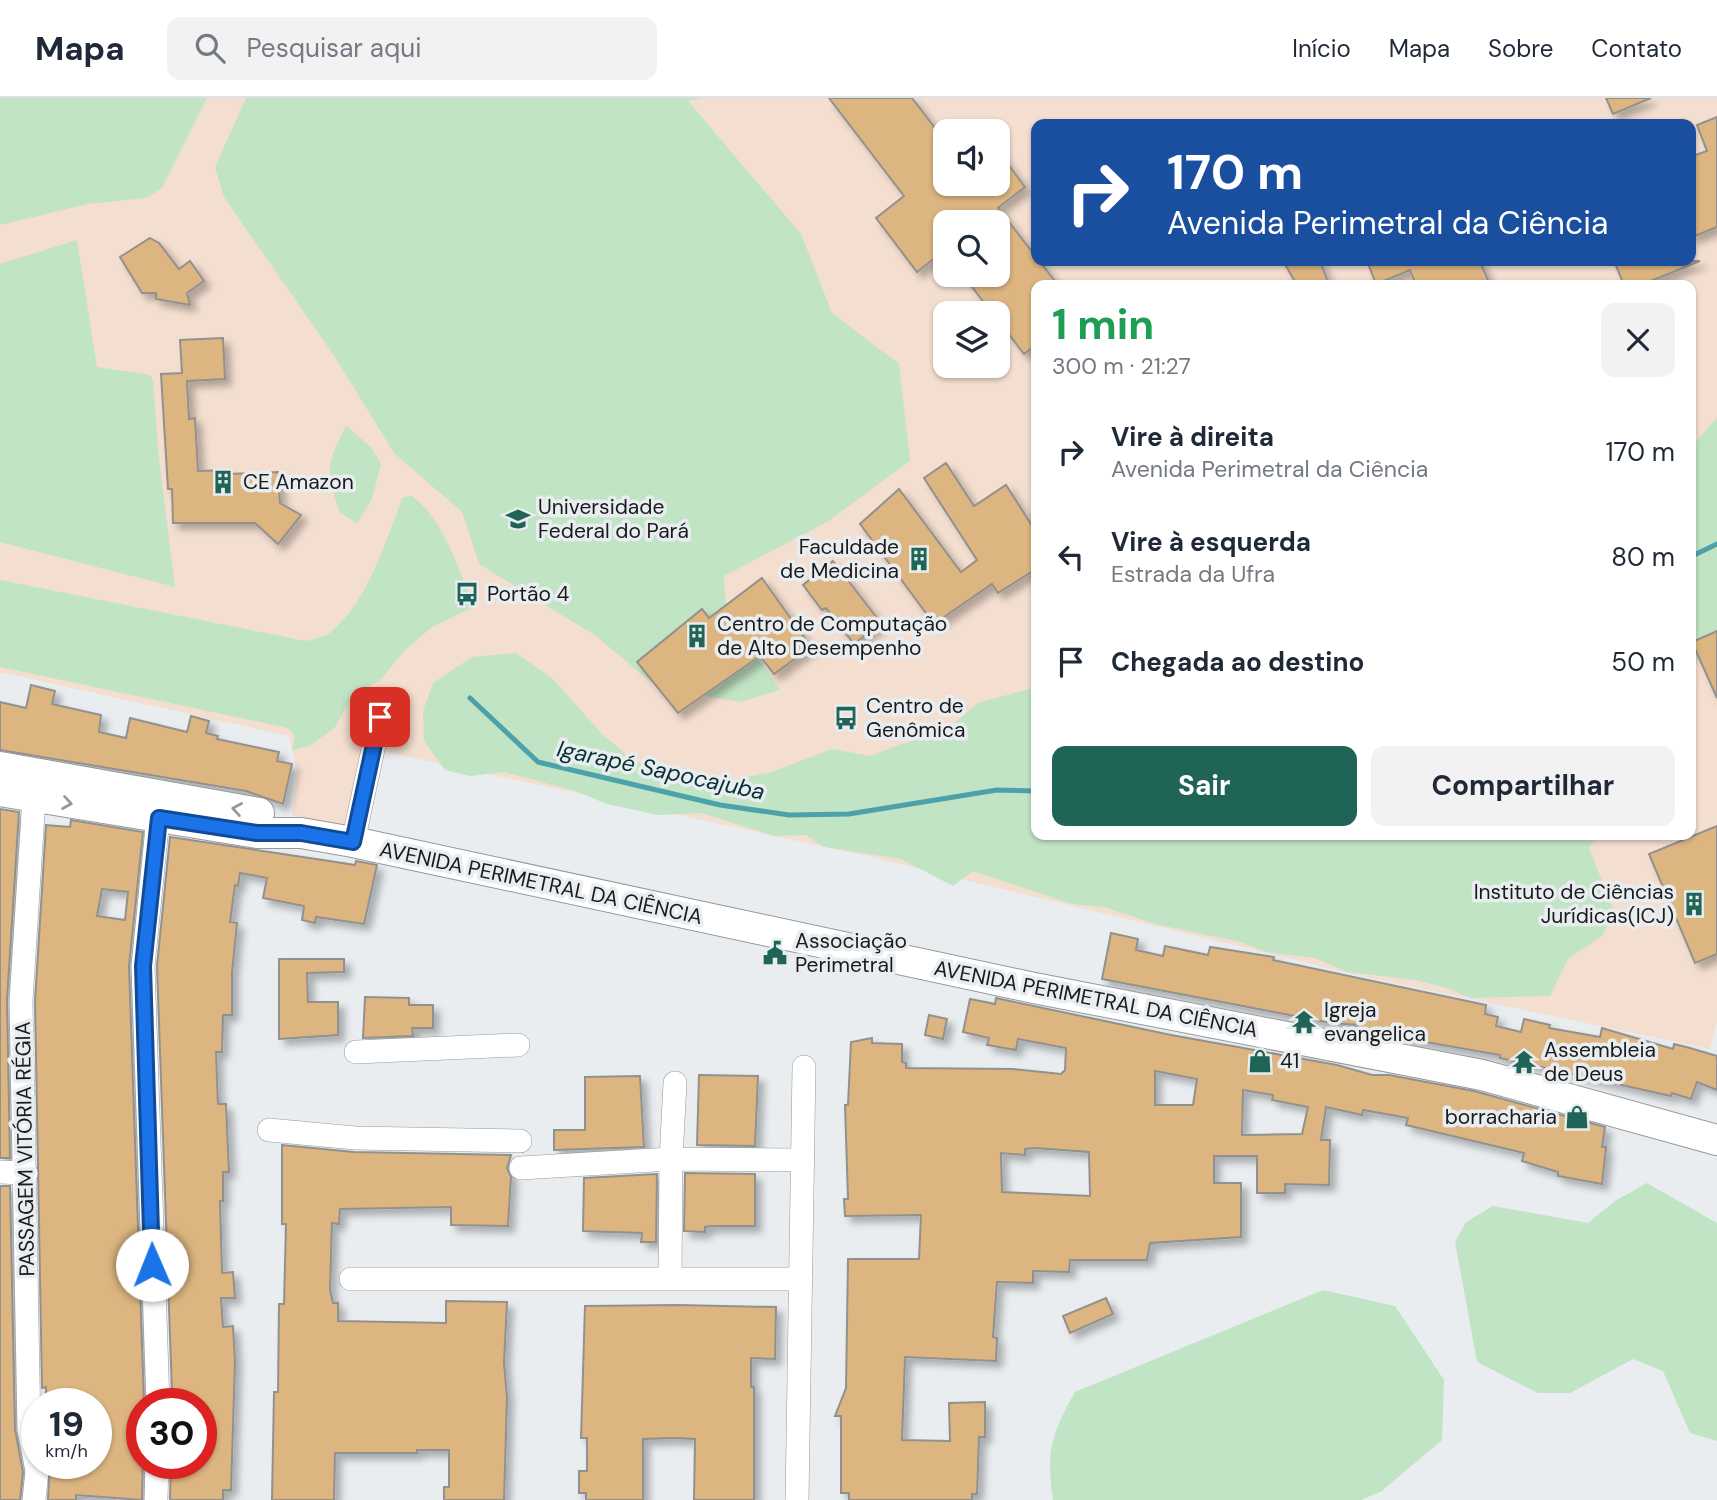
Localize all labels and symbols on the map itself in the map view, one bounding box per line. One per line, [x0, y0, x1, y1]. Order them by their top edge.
building icon: CE Amazon [209, 468, 237, 496]
place label: CE Amazon [243, 468, 354, 496]
place label: Universidade Federal do Pará [538, 493, 689, 545]
school or university icon: Universidade Federal do Pará [504, 505, 532, 533]
place label: Faculdade de Medicina [780, 533, 899, 585]
building icon: Faculdade de Medicina [905, 545, 933, 573]
bus stop icon: Portão 4 [453, 580, 481, 608]
place label: Portão 4 [487, 580, 569, 608]
place label: Centro de Computação de Alto Desempenho [717, 610, 947, 662]
building icon: Centro de Computação de Alto Desempenho [683, 622, 711, 650]
pin [350, 687, 410, 747]
place label: Centro de Genômica [866, 692, 966, 744]
bus stop icon: Centro de Genômica [832, 704, 860, 732]
water label: Igarapé Sapocajuba [554, 733, 768, 807]
one-way arrow [61, 795, 73, 810]
one-way arrow [231, 803, 243, 818]
street label: AVENIDA PERIMETRAL DA CIÊNCIA [377, 835, 705, 931]
place label: Instituto de Ciências Jurídicas(ICJ) [1474, 878, 1674, 930]
building icon: Instituto de Ciências Jurídicas(ICJ) [1680, 890, 1708, 918]
place label: Associação Perimetral [795, 927, 907, 979]
public building icon: Associação Perimetral [761, 939, 789, 967]
street label: AVENIDA PERIMETRAL DA CIÊNCIA [932, 954, 1260, 1044]
place label: Igreja evangelica [1324, 996, 1426, 1048]
temple icon: Igreja evangelica [1290, 1008, 1318, 1036]
street label: PASSAGEM VITÓRIA RÉGIA [9, 1021, 41, 1277]
place label: Assembleia de Deus [1544, 1036, 1656, 1088]
shop icon: 41 [1246, 1047, 1274, 1075]
place label: 41 [1280, 1047, 1299, 1075]
temple icon: Assembleia de Deus [1510, 1048, 1538, 1076]
place label: borracharia [1445, 1103, 1557, 1131]
shop icon: borracharia [1563, 1103, 1591, 1131]
position arrow [115, 1228, 189, 1302]
speed limit sign: 30 [126, 1388, 217, 1479]

